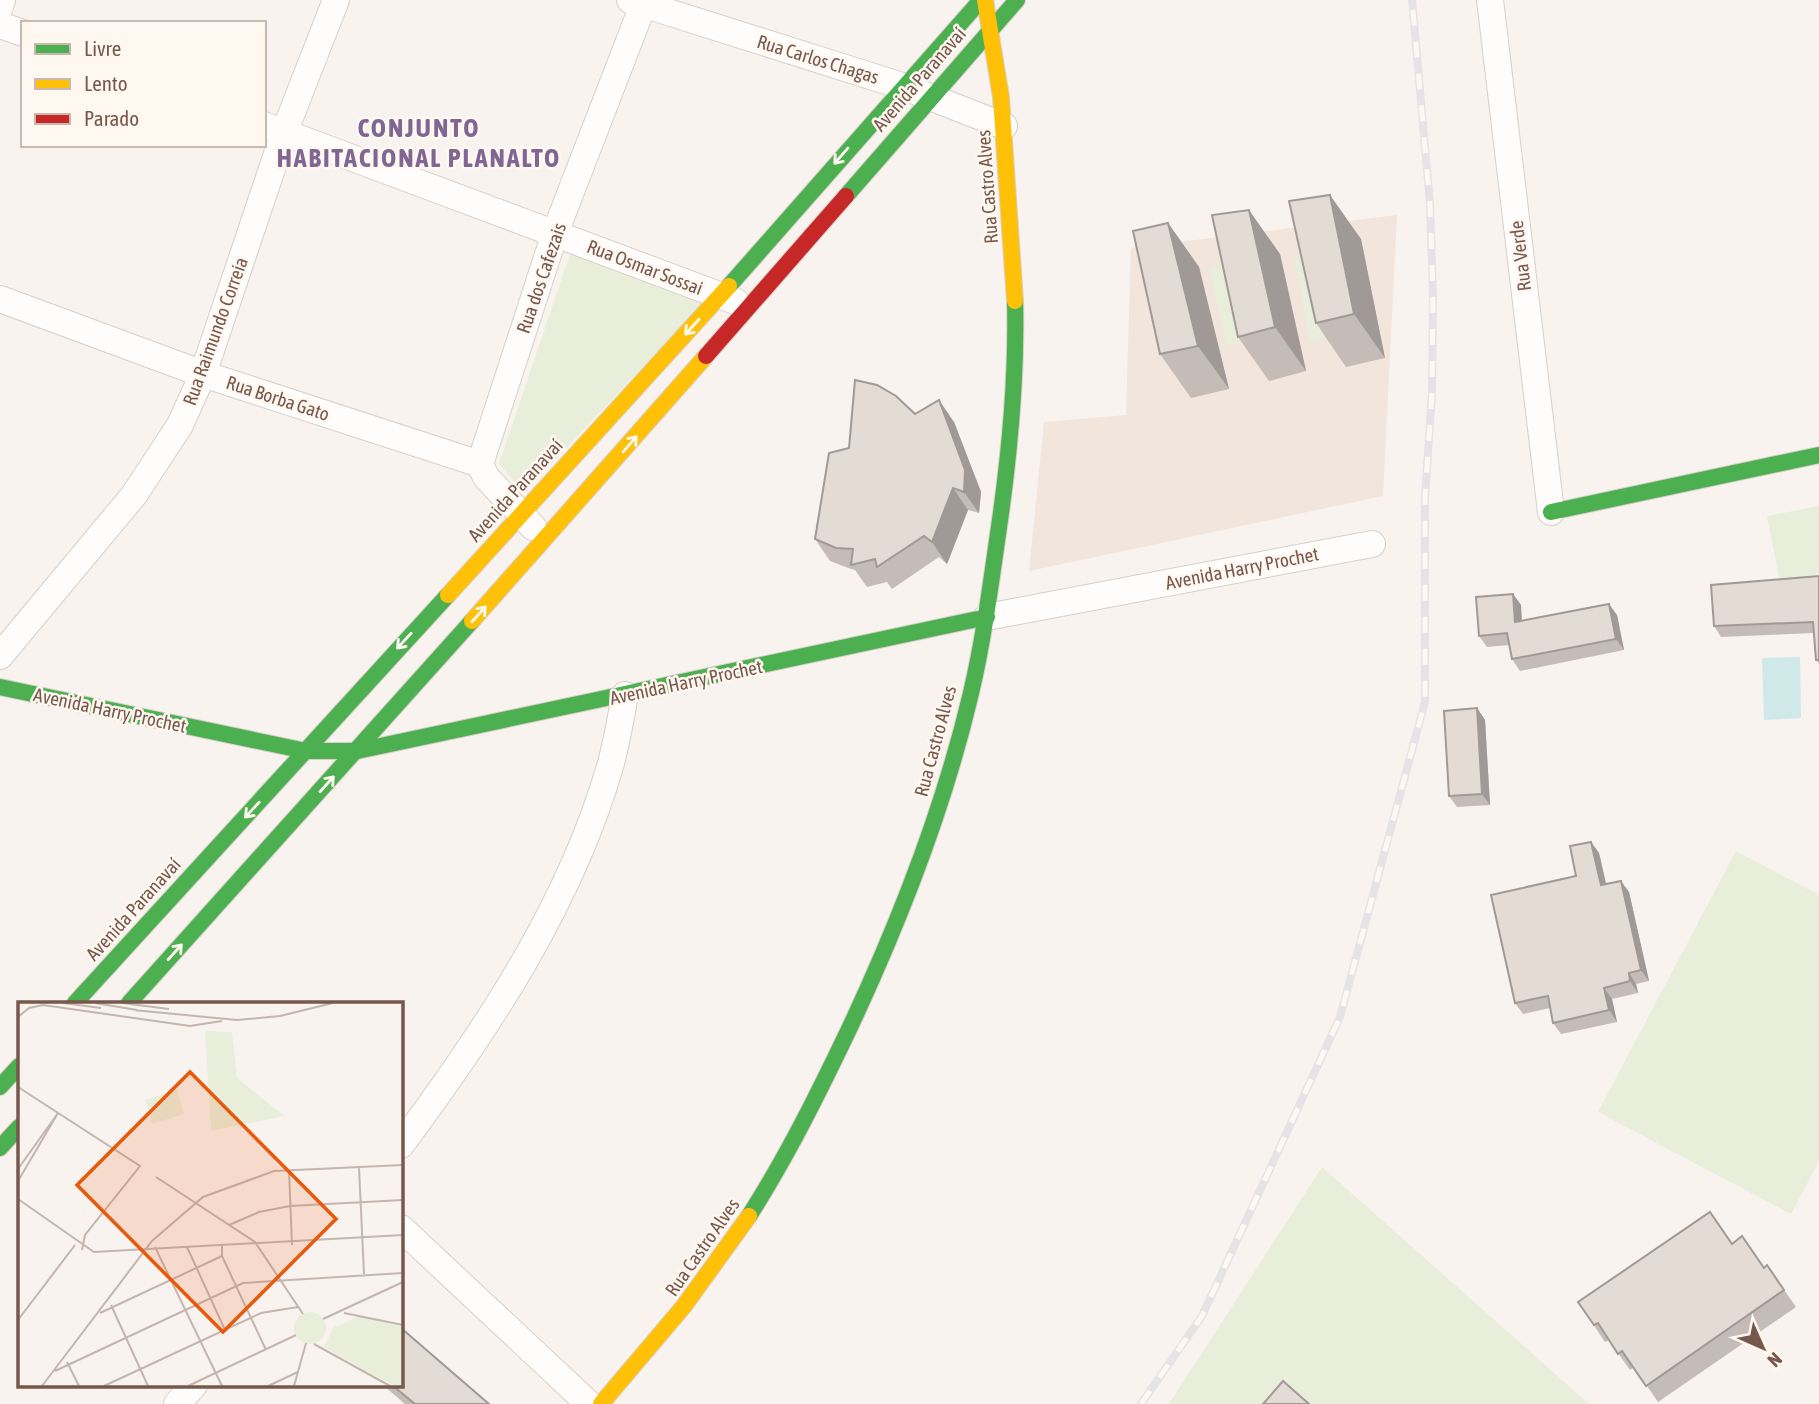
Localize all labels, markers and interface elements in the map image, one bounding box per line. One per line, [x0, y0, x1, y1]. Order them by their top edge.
legend [21, 21, 266, 147]
street label: Avenida Paranavaí [868, 23, 970, 135]
street label: Rua Carlos Chagas [754, 30, 882, 88]
text: Livre [84, 36, 121, 60]
text: Lento [84, 71, 128, 95]
text: Parado [84, 106, 139, 130]
district label: CONJUNTO HABITACIONAL PLANALTO [277, 113, 561, 173]
street label: Rua Castro Alves [972, 129, 1002, 245]
one-way arrow [833, 147, 849, 165]
street label: Rua dos Cafezais [512, 220, 570, 336]
street label: Rua Verde [1505, 220, 1535, 292]
street label: Rua Osmar Sossai [584, 235, 706, 299]
street label: Rua Raimundo Correia [178, 254, 252, 408]
one-way arrow [684, 318, 700, 336]
street label: Rua Borba Gato [224, 371, 332, 425]
street label: Avenida Paranavaí [463, 434, 567, 546]
one-way arrow [622, 435, 638, 453]
street label: Avenida Harry Prochet [1164, 542, 1320, 594]
one-way arrow [471, 605, 487, 623]
one-way arrow [396, 632, 412, 650]
street label: Avenida Harry Prochet [608, 655, 764, 709]
street label: Avenida Harry Prochet [32, 683, 188, 737]
street label: Rua Castro Alves [910, 683, 960, 799]
one-way arrow [319, 776, 336, 793]
one-way arrow [243, 801, 260, 818]
street label: Avenida Paranavaí [81, 853, 185, 965]
one-way arrow [166, 944, 183, 961]
inset map [18, 1002, 402, 1386]
street label: Rua Castro Alves [660, 1194, 744, 1300]
north arrow [1728, 1313, 1798, 1383]
text: N [1763, 1348, 1787, 1372]

